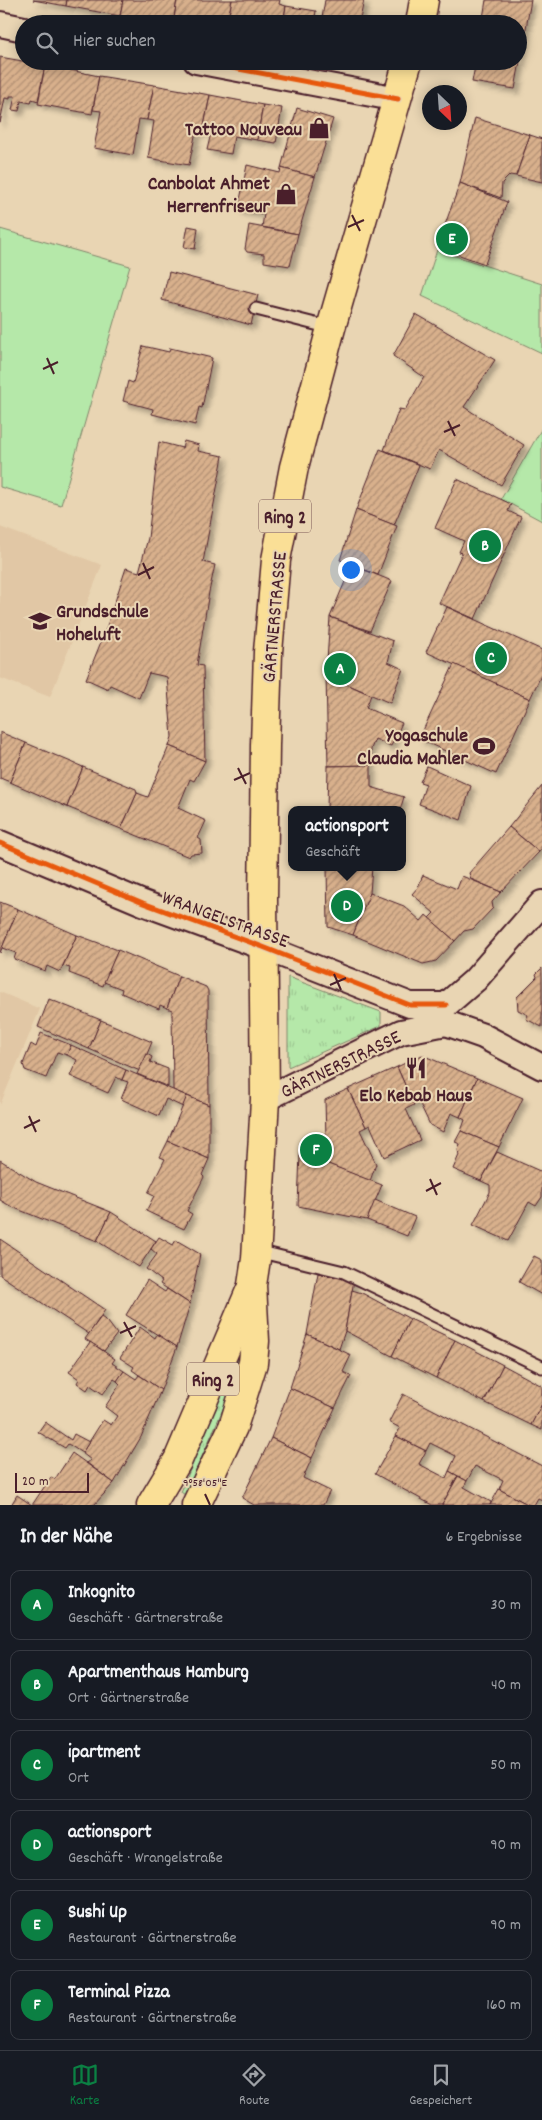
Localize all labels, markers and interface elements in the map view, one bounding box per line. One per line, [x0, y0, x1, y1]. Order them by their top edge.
search box [15, 15, 527, 70]
icon: search [33, 29, 61, 57]
text: Hier suchen [73, 29, 156, 56]
north arrow [422, 85, 467, 130]
shop icon: Tattoo Nouveau [306, 115, 332, 141]
place label: Tattoo Nouveau [185, 117, 302, 145]
place label: Canbolat Ahmet Herrenfriseur [148, 171, 271, 222]
shop icon: Canbolat Ahmet Herrenfriseur [273, 181, 299, 207]
pin: E [436, 220, 468, 258]
road number: Ring 2 [259, 500, 311, 532]
pin: B [469, 527, 501, 565]
street label: GÄRTNERSTRASSE [256, 551, 296, 684]
your location [338, 557, 364, 583]
place label: Grundschule Hoheluft [56, 599, 149, 650]
school or university icon: Grundschule Hoheluft [27, 608, 53, 634]
pin: C [475, 639, 507, 677]
pin: A [324, 650, 356, 688]
place label: Yogaschule Claudia Mahler [357, 723, 469, 774]
sports icon: Yogaschule Claudia Mahler [471, 733, 497, 759]
popup [288, 806, 406, 871]
text: actionsport [305, 814, 389, 841]
text: Geschäft [305, 841, 360, 864]
street label: WRANGELSTRASSE [157, 885, 293, 957]
pin: D [331, 887, 363, 925]
street label: GÄRTNERSTRASSE [276, 1024, 406, 1107]
restaurant icon: Elo Kebab Haus [403, 1055, 429, 1081]
place label: Elo Kebab Haus [359, 1083, 473, 1111]
pin: F [300, 1131, 332, 1169]
road number: Ring 2 [187, 1362, 239, 1396]
scale bar [15, 1470, 89, 1493]
text: 20 m [22, 1472, 49, 1492]
text: 9°58'05"E [183, 1475, 227, 1492]
text: In der Nähe [20, 1523, 112, 1553]
text: 6 Ergebnisse [445, 1526, 522, 1549]
text: Inkognito [68, 1580, 135, 1607]
text: A [33, 1594, 41, 1617]
text: 30 m [491, 1594, 521, 1617]
text: Geschäft · Gärtnerstraße [68, 1607, 223, 1630]
text: Apartmenthaus Hamburg [68, 1660, 249, 1687]
text: B [33, 1674, 41, 1697]
text: 40 m [491, 1674, 521, 1697]
text: Ort · Gärtnerstraße [68, 1687, 189, 1710]
text: ipartment [68, 1740, 140, 1767]
text: C [33, 1754, 41, 1777]
text: 50 m [490, 1754, 521, 1777]
text: Ort [68, 1767, 89, 1790]
text: actionsport [68, 1820, 152, 1847]
text: D [33, 1834, 41, 1857]
text: 90 m [490, 1834, 521, 1857]
text: Geschäft · Wrangelstraße [68, 1847, 223, 1870]
text: Sushi Up [68, 1900, 127, 1927]
text: E [33, 1914, 41, 1937]
text: 90 m [490, 1914, 521, 1937]
text: Restaurant · Gärtnerstraße [68, 1927, 237, 1950]
text: Terminal Pizza [68, 1980, 170, 2007]
text: F [33, 1994, 41, 2017]
text: 160 m [486, 1994, 521, 2017]
text: Restaurant · Gärtnerstraße [68, 2007, 237, 2030]
tab: Karte [70, 2061, 99, 2111]
tab: Route [239, 2061, 270, 2111]
tab: Gespeichert [409, 2061, 472, 2111]

